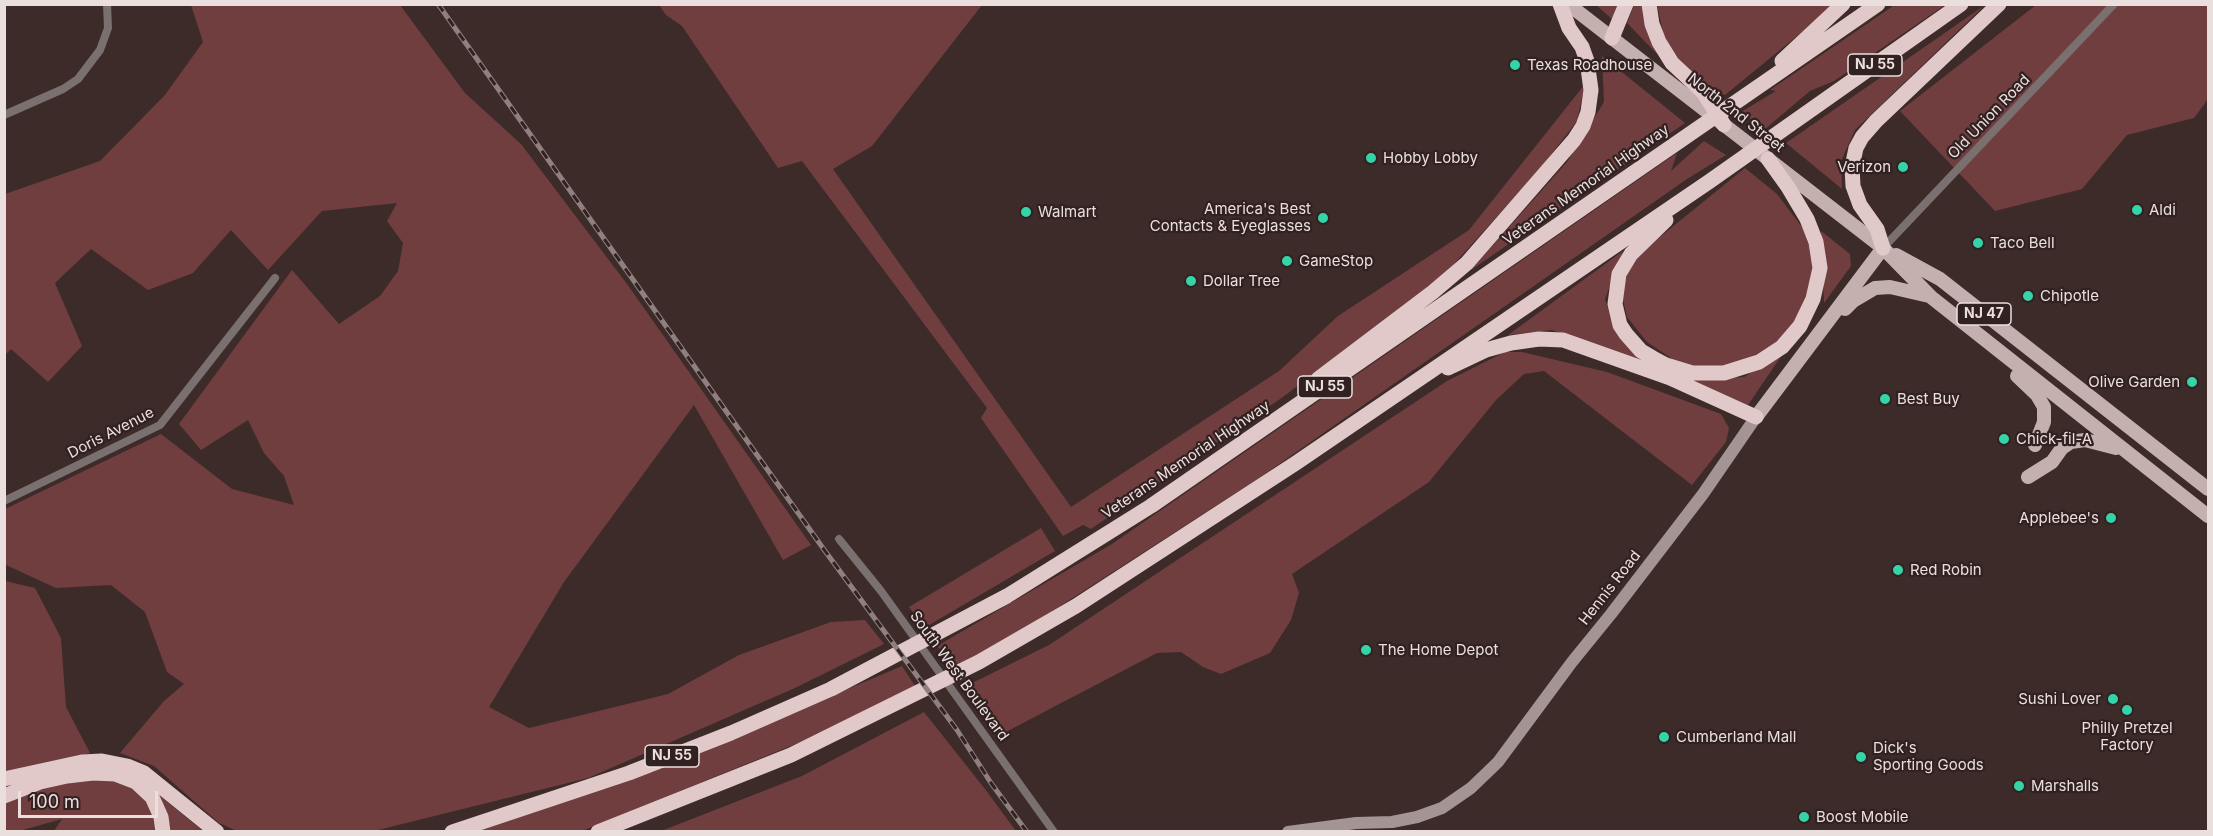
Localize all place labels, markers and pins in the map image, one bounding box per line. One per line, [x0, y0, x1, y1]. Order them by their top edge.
place label: Texas Roadhouse [1527, 56, 1652, 74]
marker: Texas Roadhouse [1508, 58, 1522, 72]
place label: Hobby Lobby [1383, 149, 1478, 167]
marker: Hobby Lobby [1364, 151, 1378, 165]
place label: Verizon [1837, 158, 1891, 176]
marker: Verizon [1896, 160, 1910, 174]
place label: America's Best Contacts & Eyeglasses [1150, 200, 1311, 235]
place label: Aldi [2149, 201, 2176, 219]
place label: Walmart [1038, 203, 1096, 221]
marker: Aldi [2130, 203, 2144, 217]
marker: Walmart [1019, 205, 1033, 219]
marker: America's Best Contacts & Eyeglasses [1316, 211, 1330, 225]
place label: Taco Bell [1990, 234, 2055, 252]
marker: Taco Bell [1971, 236, 1985, 250]
place label: GameStop [1299, 252, 1373, 270]
marker: GameStop [1280, 254, 1294, 268]
place label: Dollar Tree [1203, 272, 1280, 290]
marker: Dollar Tree [1184, 274, 1198, 288]
place label: Chipotle [2040, 287, 2099, 305]
marker: Chipotle [2021, 289, 2035, 303]
place label: Olive Garden [2088, 373, 2180, 391]
marker: Olive Garden [2185, 375, 2199, 389]
place label: Best Buy [1897, 390, 1960, 408]
marker: Best Buy [1878, 392, 1892, 406]
place label: Chick-fil-A [2016, 430, 2092, 448]
marker: Chick-fil-A [1997, 432, 2011, 446]
place label: Applebee's [2019, 509, 2099, 527]
marker: Applebee's [2104, 511, 2118, 525]
place label: Red Robin [1910, 561, 1982, 579]
marker: Red Robin [1891, 563, 1905, 577]
place label: The Home Depot [1378, 641, 1498, 659]
marker: The Home Depot [1359, 643, 1373, 657]
place label: Sushi Lover [2018, 690, 2101, 708]
marker: Sushi Lover [2106, 692, 2120, 706]
marker: Philly Pretzel Factory [2120, 703, 2134, 717]
place label: Philly Pretzel Factory [2081, 719, 2173, 754]
place label: Cumberland Mall [1676, 728, 1796, 746]
marker: Cumberland Mall [1657, 730, 1671, 744]
place label: Dick's Sporting Goods [1873, 739, 1984, 774]
marker: Dick's Sporting Goods [1854, 750, 1868, 764]
place label: Marshalls [2031, 777, 2099, 795]
marker: Marshalls [2012, 779, 2026, 793]
place label: Boost Mobile [1816, 808, 1909, 826]
marker: Boost Mobile [1797, 810, 1811, 824]

